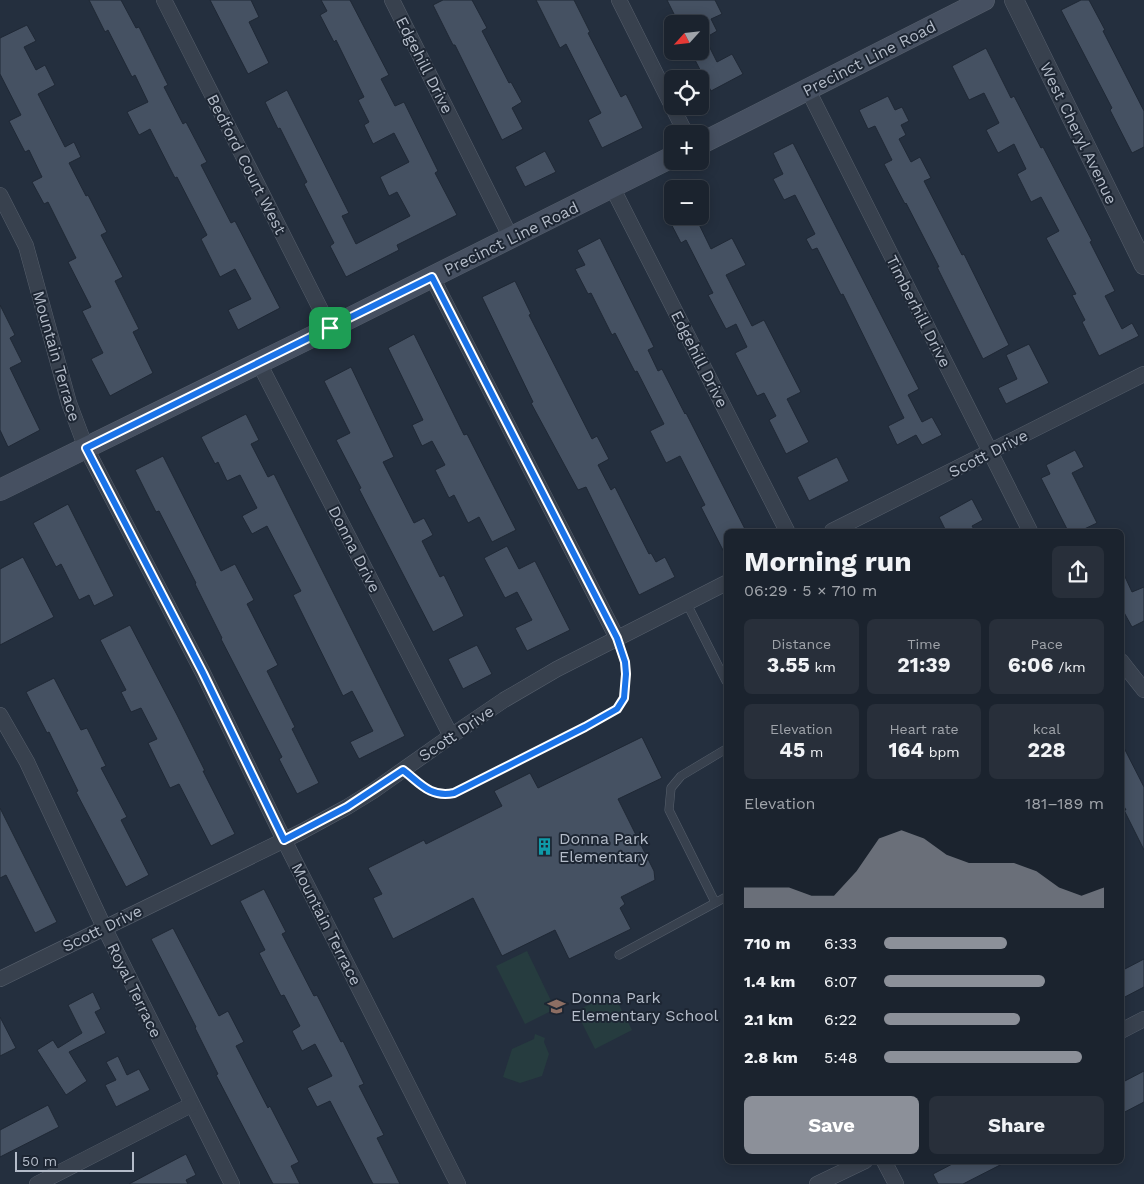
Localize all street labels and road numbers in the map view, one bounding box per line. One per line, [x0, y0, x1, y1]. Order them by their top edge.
street label: Edgehill Drive [392, 14, 457, 117]
street label: Precinct Line Road [799, 17, 939, 100]
street label: West Cheryl Avenue [1036, 59, 1121, 207]
street label: Bedford Court West [203, 91, 290, 238]
street label: Precinct Line Road [441, 198, 581, 279]
street label: Timberhill Drive [882, 252, 955, 370]
street label: Mountain Terrace [29, 289, 84, 424]
street label: Edgehill Drive [667, 308, 732, 411]
street label: Scott Drive [945, 425, 1031, 482]
street label: Donna Drive [325, 503, 385, 596]
street label: Scott Drive [415, 701, 497, 765]
street label: Mountain Terrace [287, 860, 366, 989]
street label: Scott Drive [59, 901, 145, 956]
street label: Royal Terrace [103, 940, 166, 1041]

